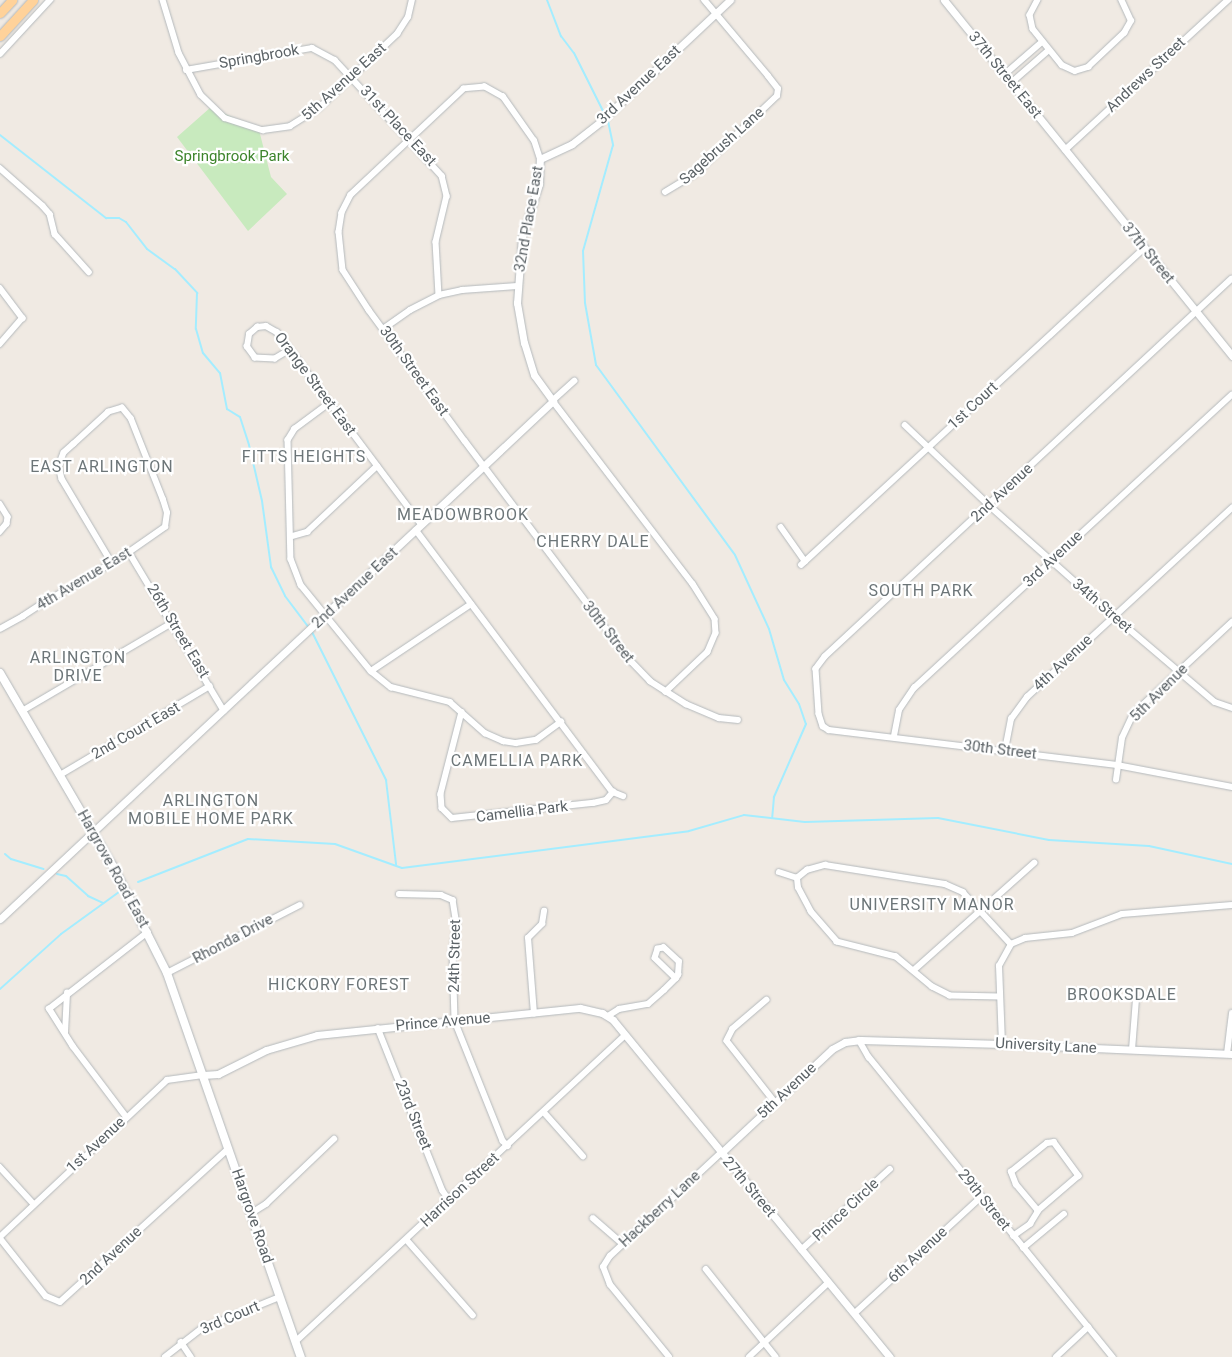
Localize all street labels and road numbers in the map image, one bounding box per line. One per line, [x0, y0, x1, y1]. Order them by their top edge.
street label: 37th Street East [965, 28, 1045, 122]
street label: Andrews Street [1103, 34, 1189, 116]
street label: 5th Avenue East [298, 39, 390, 125]
street label: Springbrook [218, 41, 300, 73]
street label: 3rd Avenue East [593, 42, 685, 128]
street label: 31st Place East [356, 82, 440, 170]
street label: Sagebrush Lane [676, 103, 768, 189]
street label: 32nd Place East [511, 165, 547, 273]
street label: 37th Street [1118, 219, 1178, 287]
street label: 30th Street East [375, 323, 453, 419]
street label: Orange Street East [270, 329, 360, 439]
street label: 1st Court [944, 378, 1002, 434]
street label: 2nd Avenue [967, 460, 1037, 526]
street label: 3rd Avenue [1020, 527, 1086, 591]
street label: 4th Avenue East [33, 544, 135, 614]
street label: 2nd Avenue East [308, 544, 402, 632]
street label: 34th Street [1068, 575, 1136, 637]
street label: 26th Street East [143, 581, 213, 681]
street label: 30th Street [578, 598, 638, 666]
street label: 4th Avenue [1030, 631, 1096, 695]
street label: 5th Avenue [1126, 660, 1192, 726]
street label: 2nd Court East [89, 698, 183, 764]
street label: 30th Street [963, 737, 1037, 763]
street label: Camellia Park [475, 797, 569, 827]
street label: Hargrove Road East [73, 807, 153, 931]
street label: Rhonda Drive [190, 910, 276, 968]
street label: 24th Street [445, 919, 465, 993]
street label: Prince Avenue [395, 1009, 491, 1035]
street label: University Lane [995, 1034, 1097, 1058]
street label: 5th Avenue [754, 1059, 820, 1123]
street label: 23rd Street [391, 1078, 435, 1152]
street label: 1st Avenue [63, 1113, 129, 1177]
street label: Harrison Street [417, 1149, 503, 1231]
street label: 27th Street [719, 1153, 779, 1221]
street label: Hargrove Road [227, 1166, 277, 1266]
street label: 29th Street [954, 1166, 1014, 1234]
street label: Hackberry Lane [616, 1167, 704, 1251]
street label: Prince Circle [809, 1175, 883, 1245]
street label: 2nd Avenue [76, 1223, 146, 1289]
street label: 6th Avenue [885, 1223, 951, 1287]
street label: 3rd Court [198, 1298, 262, 1338]

